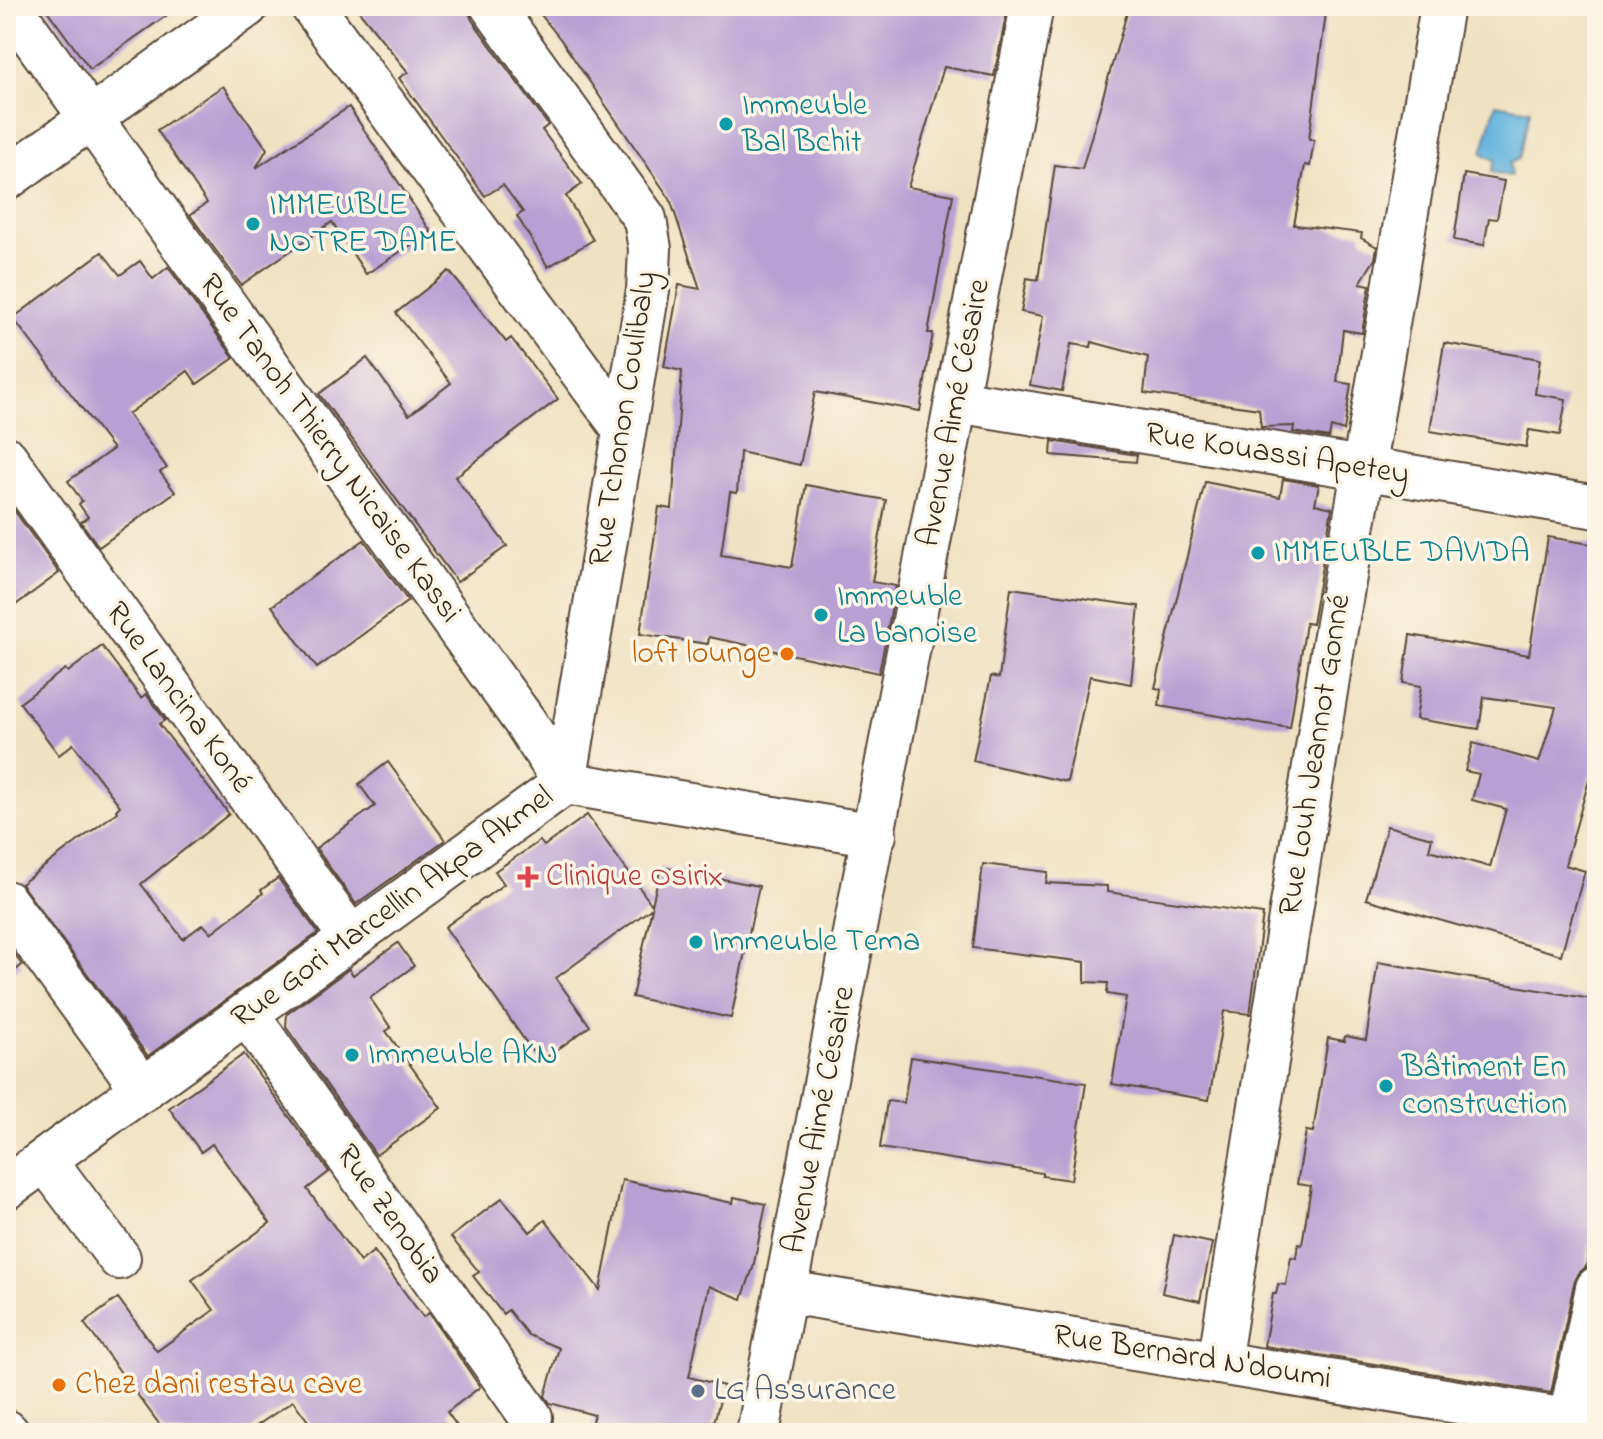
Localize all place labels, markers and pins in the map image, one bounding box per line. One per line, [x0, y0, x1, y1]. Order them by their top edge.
place label: Immeuble Bal Bchit [741, 83, 868, 167]
marker: Immeuble Bal Bchit [717, 115, 735, 133]
place label: IMMEUBLE NOTRE DAME [269, 183, 457, 267]
marker: IMMEUBLE NOTRE DAME [244, 215, 262, 233]
place label: IMMEUBLE DAVIDA [1274, 530, 1530, 577]
marker: IMMEUBLE DAVIDA [1249, 544, 1267, 562]
place label: Immeuble La banoise [837, 574, 978, 658]
marker: Immeuble La banoise [812, 606, 830, 624]
place label: loft lounge [632, 631, 772, 678]
marker: loft lounge [778, 645, 796, 663]
place label: Clinique Osirix [546, 854, 723, 901]
marker: Clinique Osirix [517, 866, 539, 888]
place label: Immeuble Tema [712, 919, 920, 966]
marker: Immeuble Tema [687, 933, 705, 951]
place label: Immeuble AKN [368, 1032, 558, 1079]
place label: Bâtiment En construction [1401, 1045, 1567, 1129]
marker: Immeuble AKN [343, 1046, 361, 1064]
marker: Bâtiment En construction [1377, 1077, 1395, 1095]
place label: Chez dani restau cave [75, 1362, 363, 1409]
place label: LG Assurance [714, 1368, 897, 1415]
marker: Chez dani restau cave [50, 1376, 68, 1394]
marker: LG Assurance [689, 1382, 707, 1400]

